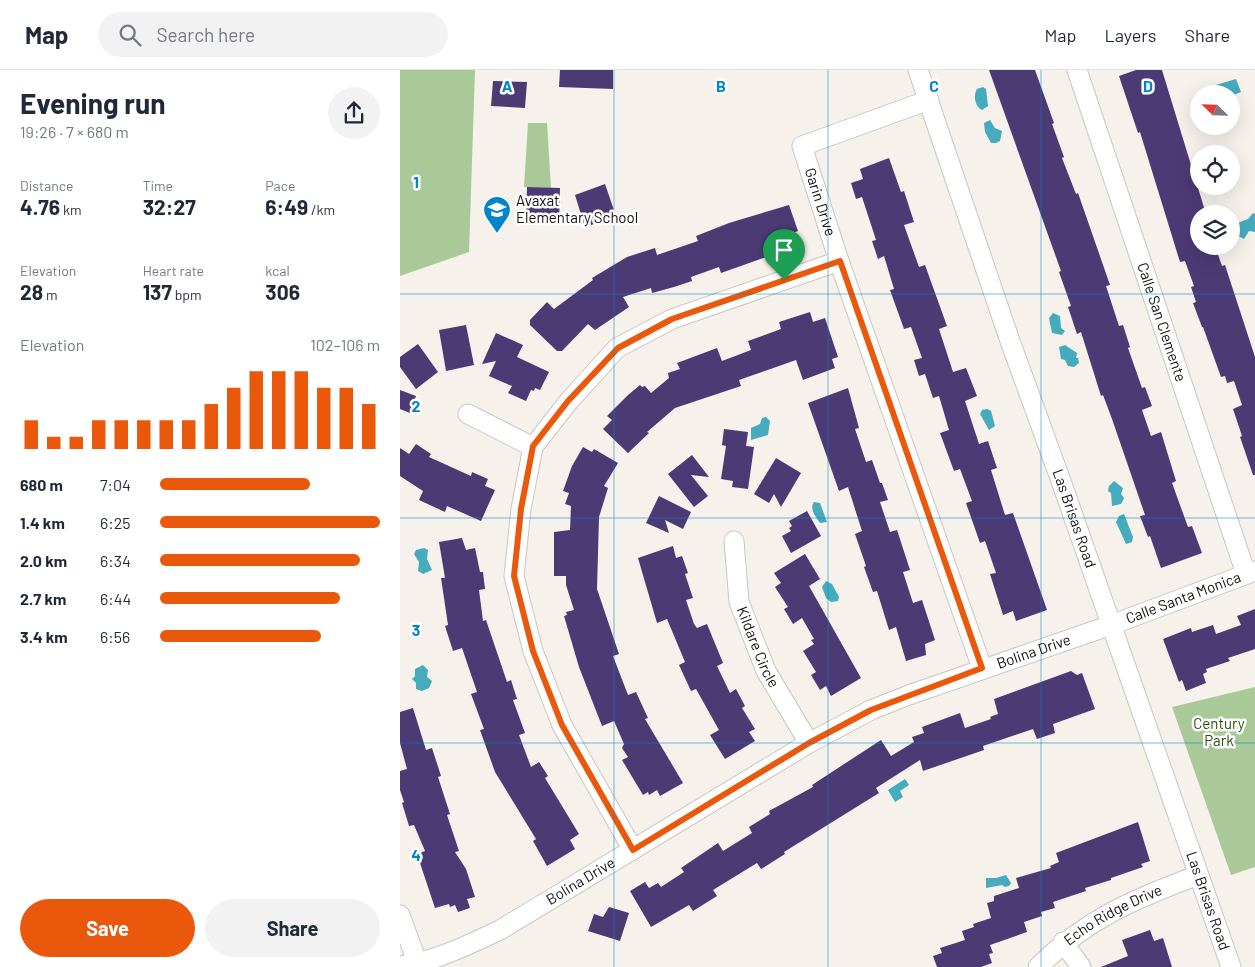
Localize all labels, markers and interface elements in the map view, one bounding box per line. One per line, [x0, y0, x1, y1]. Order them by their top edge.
search box [98, 12, 448, 57]
text: Map [25, 20, 68, 49]
icon: search [116, 21, 144, 49]
text: Search here [156, 23, 255, 46]
text: Map [1044, 24, 1076, 46]
text: Layers [1104, 24, 1157, 46]
text: Share [1185, 24, 1230, 46]
text: A [502, 76, 513, 95]
text: B [716, 76, 726, 95]
text: C [929, 76, 939, 95]
text: D [1143, 76, 1153, 95]
north arrow [1190, 85, 1240, 135]
map controls [1190, 85, 1240, 255]
text: Evening run [20, 86, 166, 120]
button: share [328, 87, 380, 139]
text: 19:26 · 7 × 680 m [20, 122, 129, 141]
button: locate [1190, 145, 1240, 195]
street label: Garin Drive [802, 165, 840, 238]
text: 1 [413, 172, 419, 191]
text: Distance [20, 177, 73, 194]
text: Time [143, 177, 173, 194]
text: Pace [265, 177, 295, 194]
place label: Avaxat Elementary School [516, 191, 638, 226]
text: 4.76 [20, 194, 60, 219]
text: 32:27 [143, 194, 196, 219]
text: 6:49 [265, 194, 308, 219]
school or university icon: Avaxat Elementary School [482, 195, 512, 234]
text: km [60, 201, 81, 218]
text: /km [308, 201, 335, 218]
button: layers [1190, 205, 1240, 255]
pin [763, 229, 805, 280]
icon: arrive [770, 236, 798, 264]
street label: Calle San Clemente [1134, 260, 1191, 384]
text: Elevation [20, 262, 76, 279]
text: Heart rate [143, 262, 204, 279]
text: kcal [265, 262, 290, 279]
text: 28 [20, 279, 43, 304]
text: 137 [143, 279, 172, 304]
text: 306 [265, 279, 300, 304]
text: m [43, 286, 58, 303]
text: bpm [172, 286, 202, 303]
text: Elevation [20, 335, 84, 354]
text: 102–106 m [310, 335, 380, 354]
text: 2 [412, 396, 421, 415]
street label: Las Brisas Road [1049, 466, 1101, 570]
text: 680 m [20, 475, 63, 494]
text: 7:04 [100, 475, 131, 494]
text: 1.4 km [20, 513, 65, 532]
text: 6:25 [100, 513, 130, 532]
text: 2.0 km [20, 551, 67, 570]
text: 6:34 [100, 551, 131, 570]
street label: Calle Santa Monica [1123, 567, 1243, 627]
text: 2.7 km [20, 589, 66, 608]
text: 6:44 [100, 589, 131, 608]
street label: Kildare Circle [734, 604, 784, 690]
text: 3 [412, 620, 420, 639]
text: 3.4 km [20, 627, 68, 646]
text: 6:56 [100, 627, 130, 646]
street label: Bolina Drive [994, 630, 1073, 672]
park label: Century Park [1193, 714, 1245, 749]
text: 4 [411, 845, 421, 864]
street label: Las Brisas Road [1183, 849, 1234, 952]
street label: Bolina Drive [543, 853, 618, 908]
street label: Echo Ridge Drive [1060, 880, 1164, 949]
button: Save [20, 899, 195, 957]
button: Share [205, 899, 380, 957]

